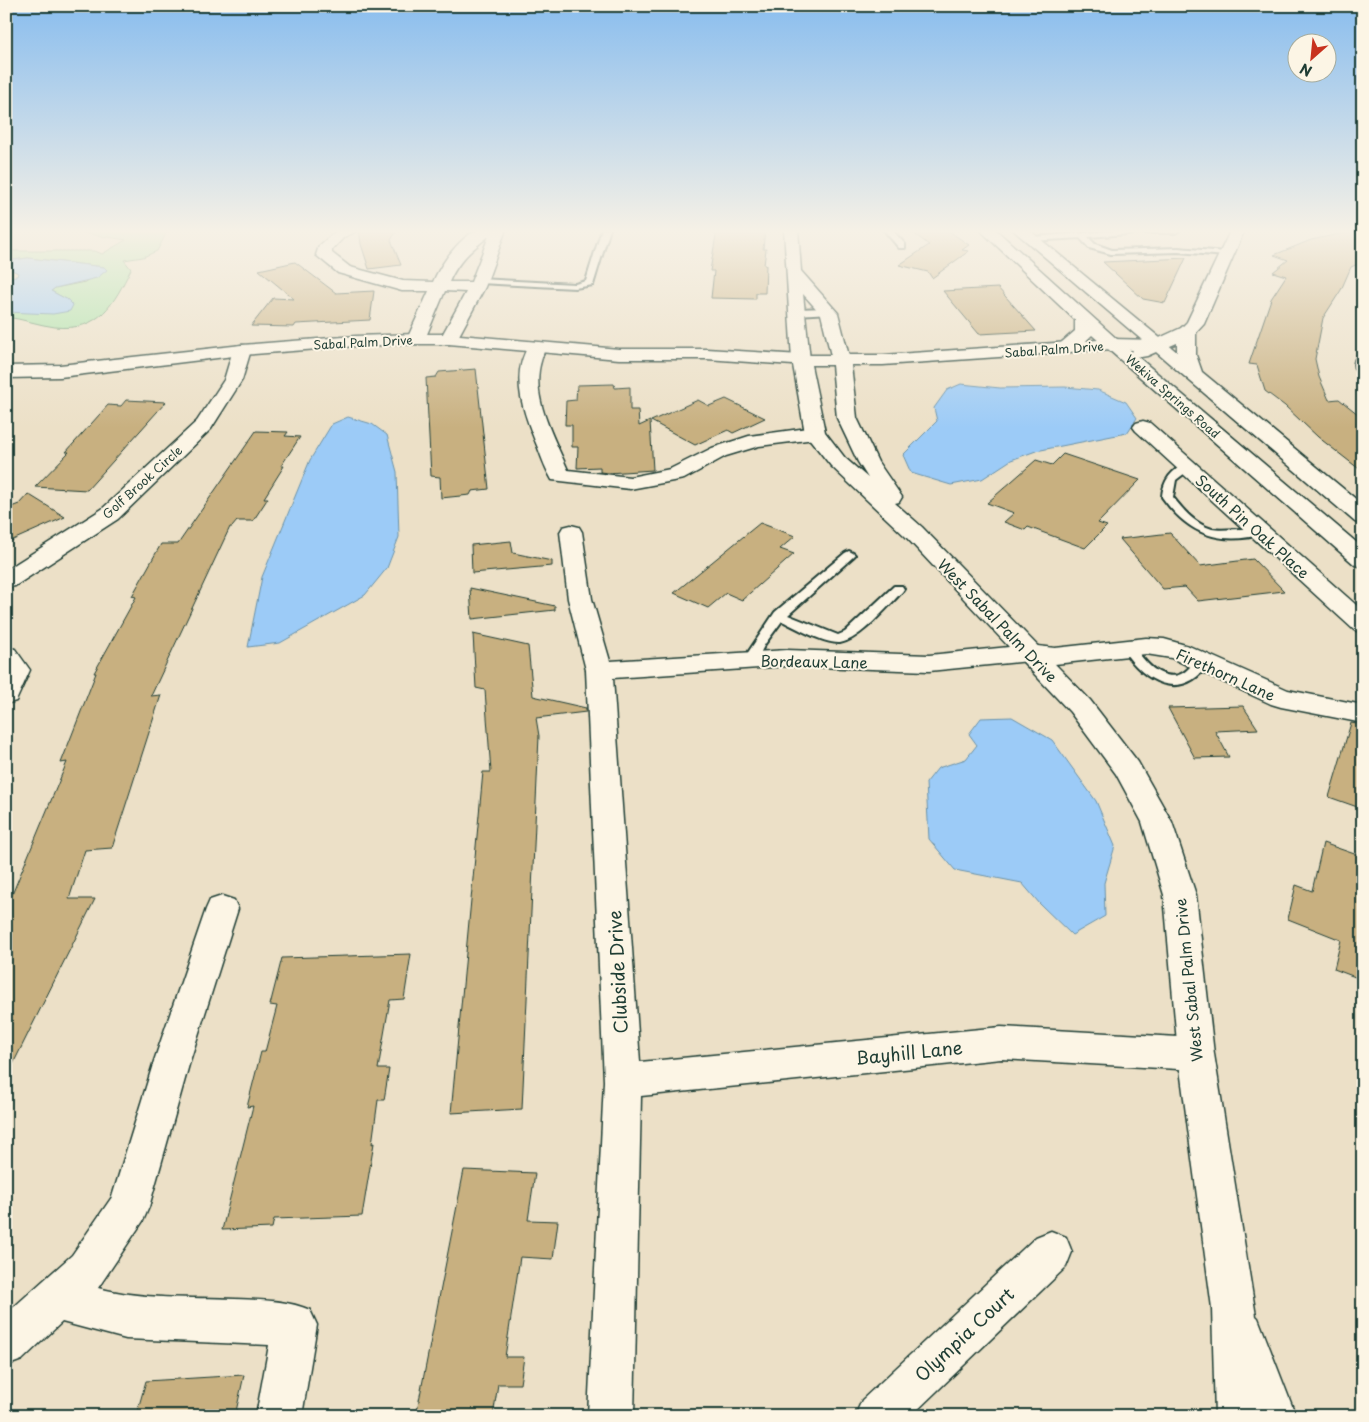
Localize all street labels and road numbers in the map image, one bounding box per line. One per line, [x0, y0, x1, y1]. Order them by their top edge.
street label: Sabal Palm Drive [313, 330, 414, 354]
street label: Sabal Palm Drive [1004, 337, 1105, 361]
street label: Wekiva Springs Road [1122, 350, 1224, 442]
street label: Golf Brook Circle [98, 441, 186, 523]
street label: South Pin Oak Place [1191, 468, 1315, 584]
street label: West Sabal Palm Drive [933, 553, 1063, 687]
street label: Firethorn Lane [1173, 642, 1279, 706]
street label: Bordeaux Lane [760, 649, 868, 673]
street label: West Sabal Palm Drive [1168, 897, 1208, 1063]
street label: Clubside Drive [600, 910, 634, 1034]
street label: Bayhill Lane [854, 1033, 964, 1071]
street label: Olympia Court [908, 1281, 1020, 1387]

